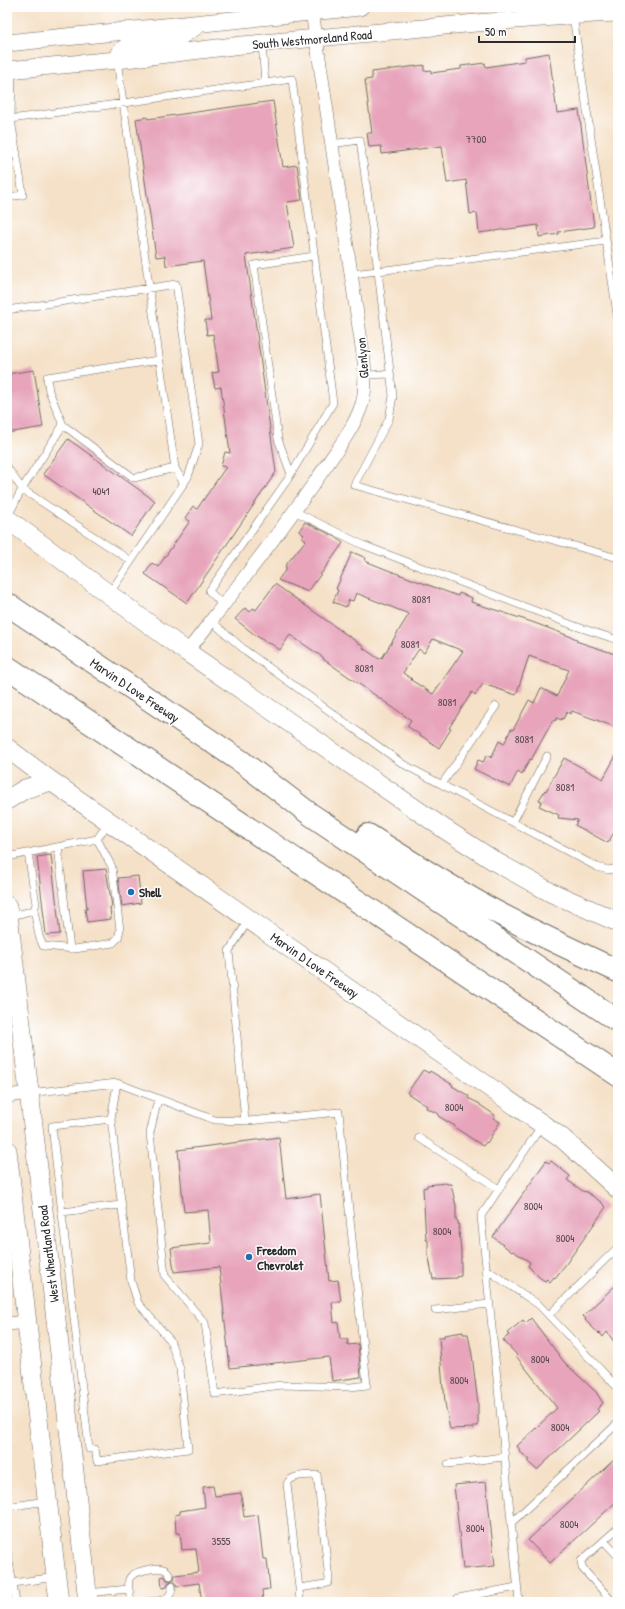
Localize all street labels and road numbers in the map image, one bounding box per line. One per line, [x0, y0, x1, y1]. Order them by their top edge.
street label: South Westmoreland Road [251, 25, 373, 53]
street label: Glenlyon [351, 337, 373, 379]
street label: Marvin D Love Freeway [87, 653, 184, 727]
street label: Marvin D Love Freeway [267, 928, 363, 1003]
street label: West Wheatland Road [33, 1204, 63, 1304]

